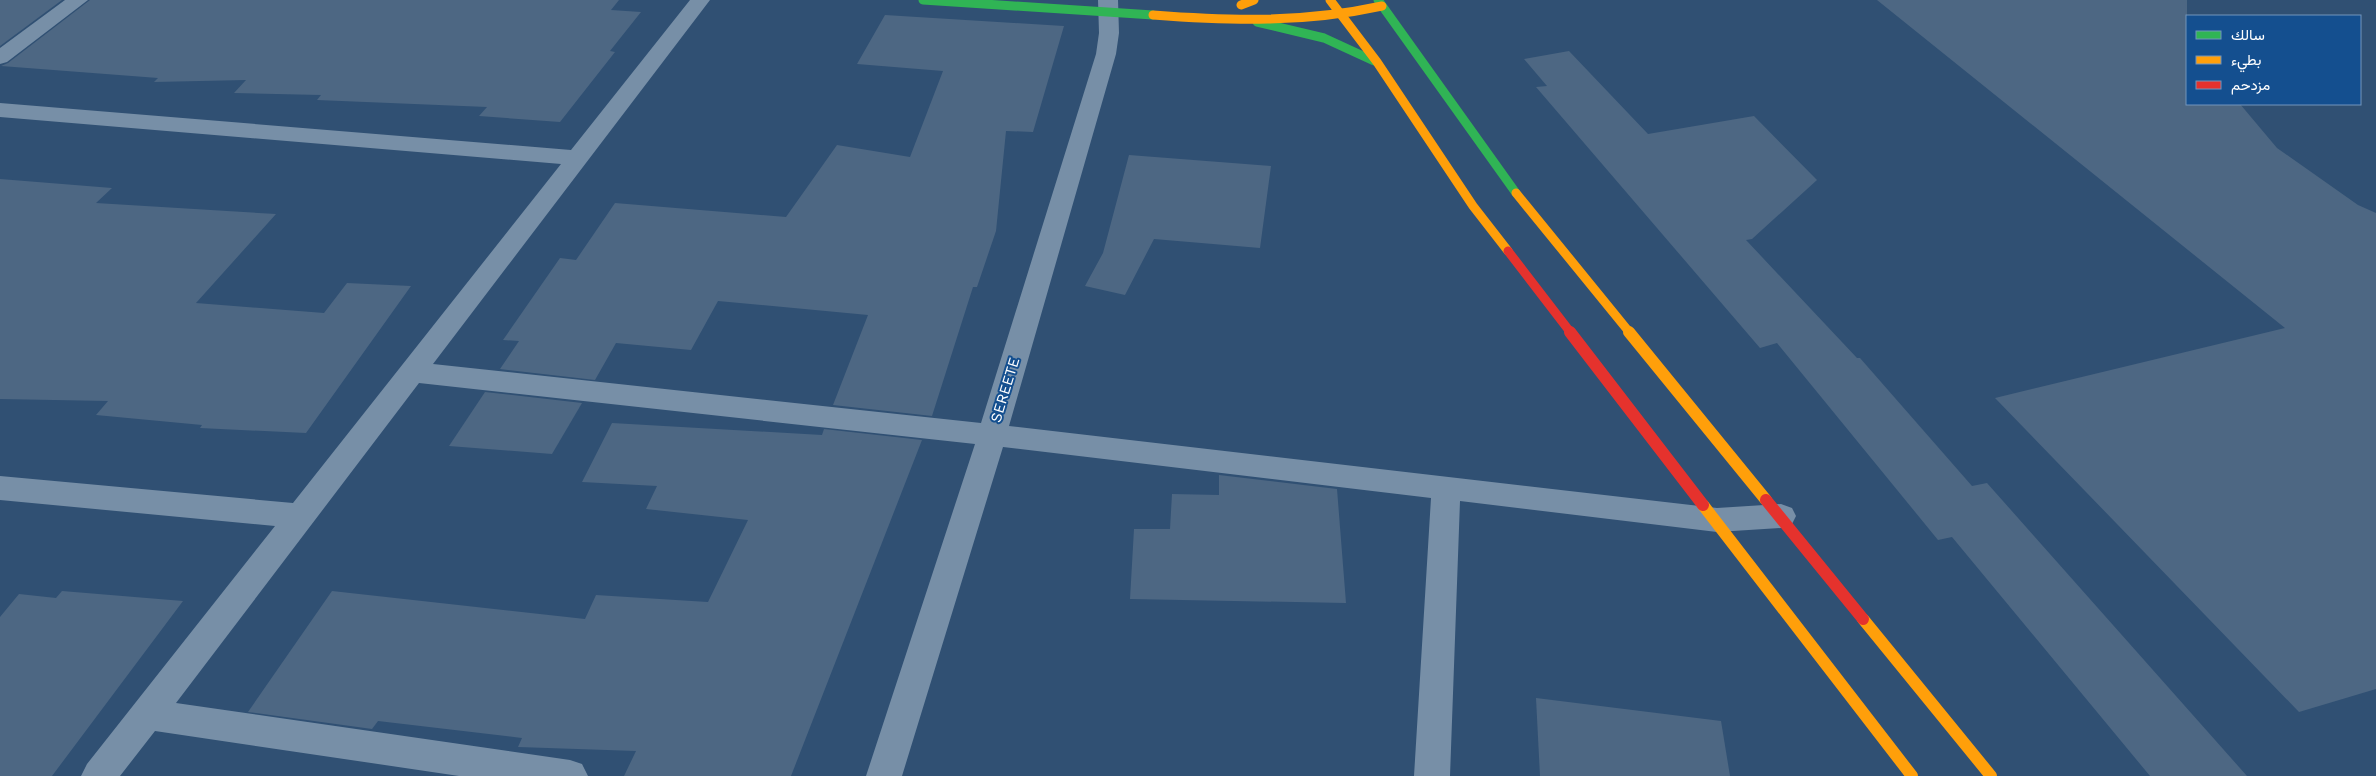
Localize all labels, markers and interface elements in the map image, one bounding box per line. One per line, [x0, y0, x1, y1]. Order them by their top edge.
legend [2186, 15, 2361, 105]
text: سالك [2231, 26, 2265, 44]
text: بطيء [2231, 51, 2261, 73]
text: مزدحم [2231, 76, 2270, 95]
street label: SEREETE [987, 355, 1023, 425]

